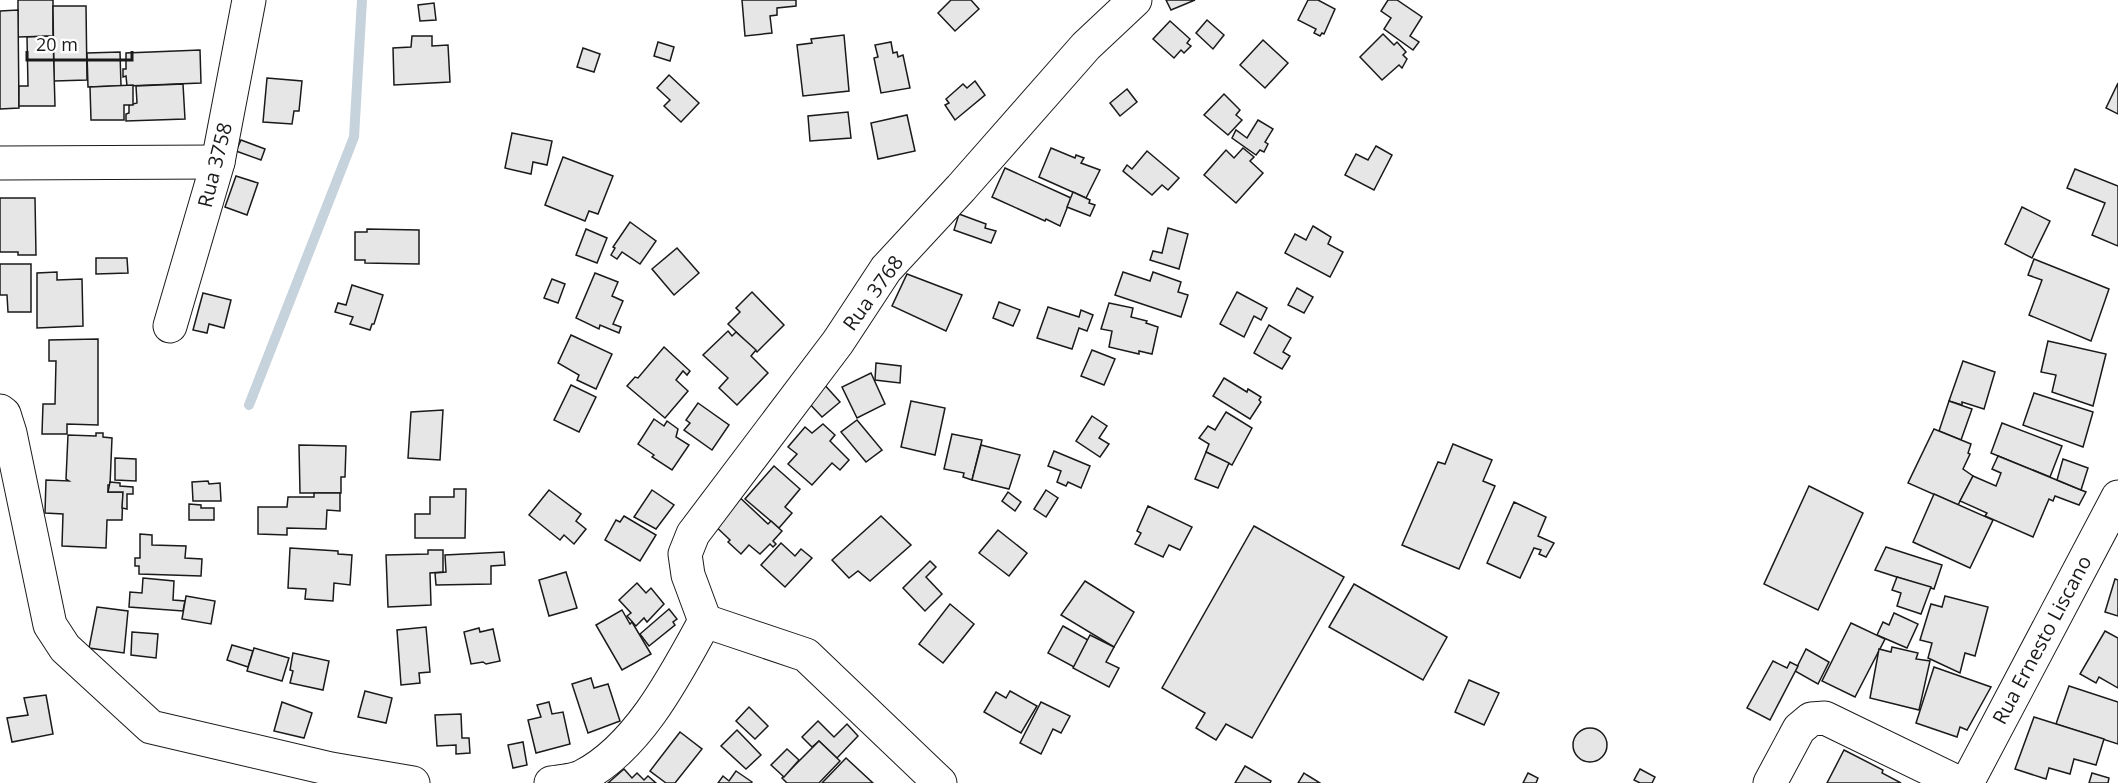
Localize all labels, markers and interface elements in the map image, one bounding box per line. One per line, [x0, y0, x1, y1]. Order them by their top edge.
scale bar [27, 24, 132, 62]
text: 20 m [36, 32, 78, 56]
street label: Rua 3758 [191, 120, 238, 210]
street label: Rua 3768 [836, 250, 909, 336]
street label: Rua Ernesto Liscano [1986, 551, 2098, 729]

